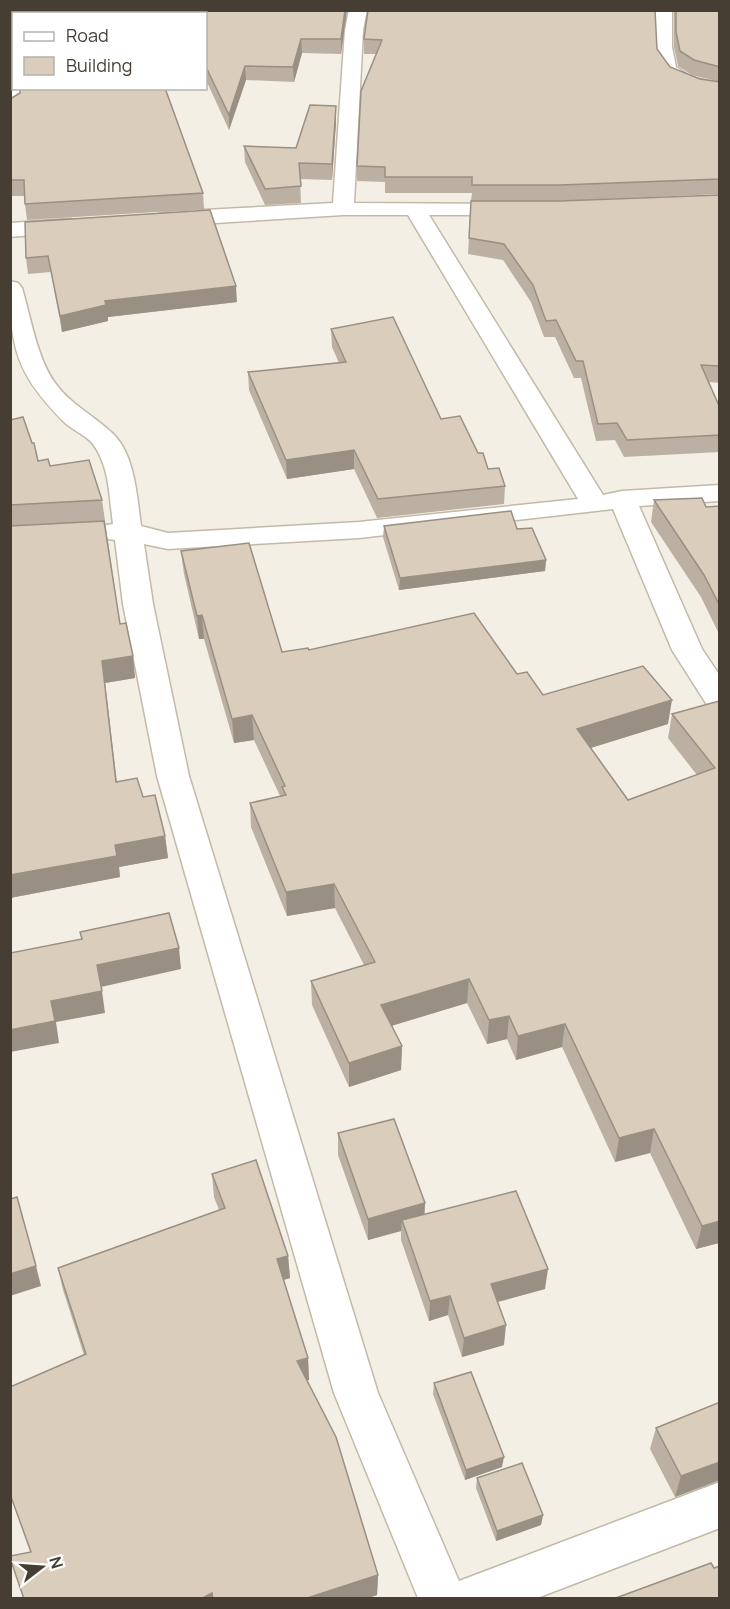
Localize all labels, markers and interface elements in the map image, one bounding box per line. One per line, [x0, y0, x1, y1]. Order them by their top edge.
legend [12, 12, 207, 90]
text: Road [66, 23, 109, 47]
text: Building [66, 53, 132, 77]
north arrow [12, 1537, 72, 1597]
text: N [44, 1554, 69, 1571]

